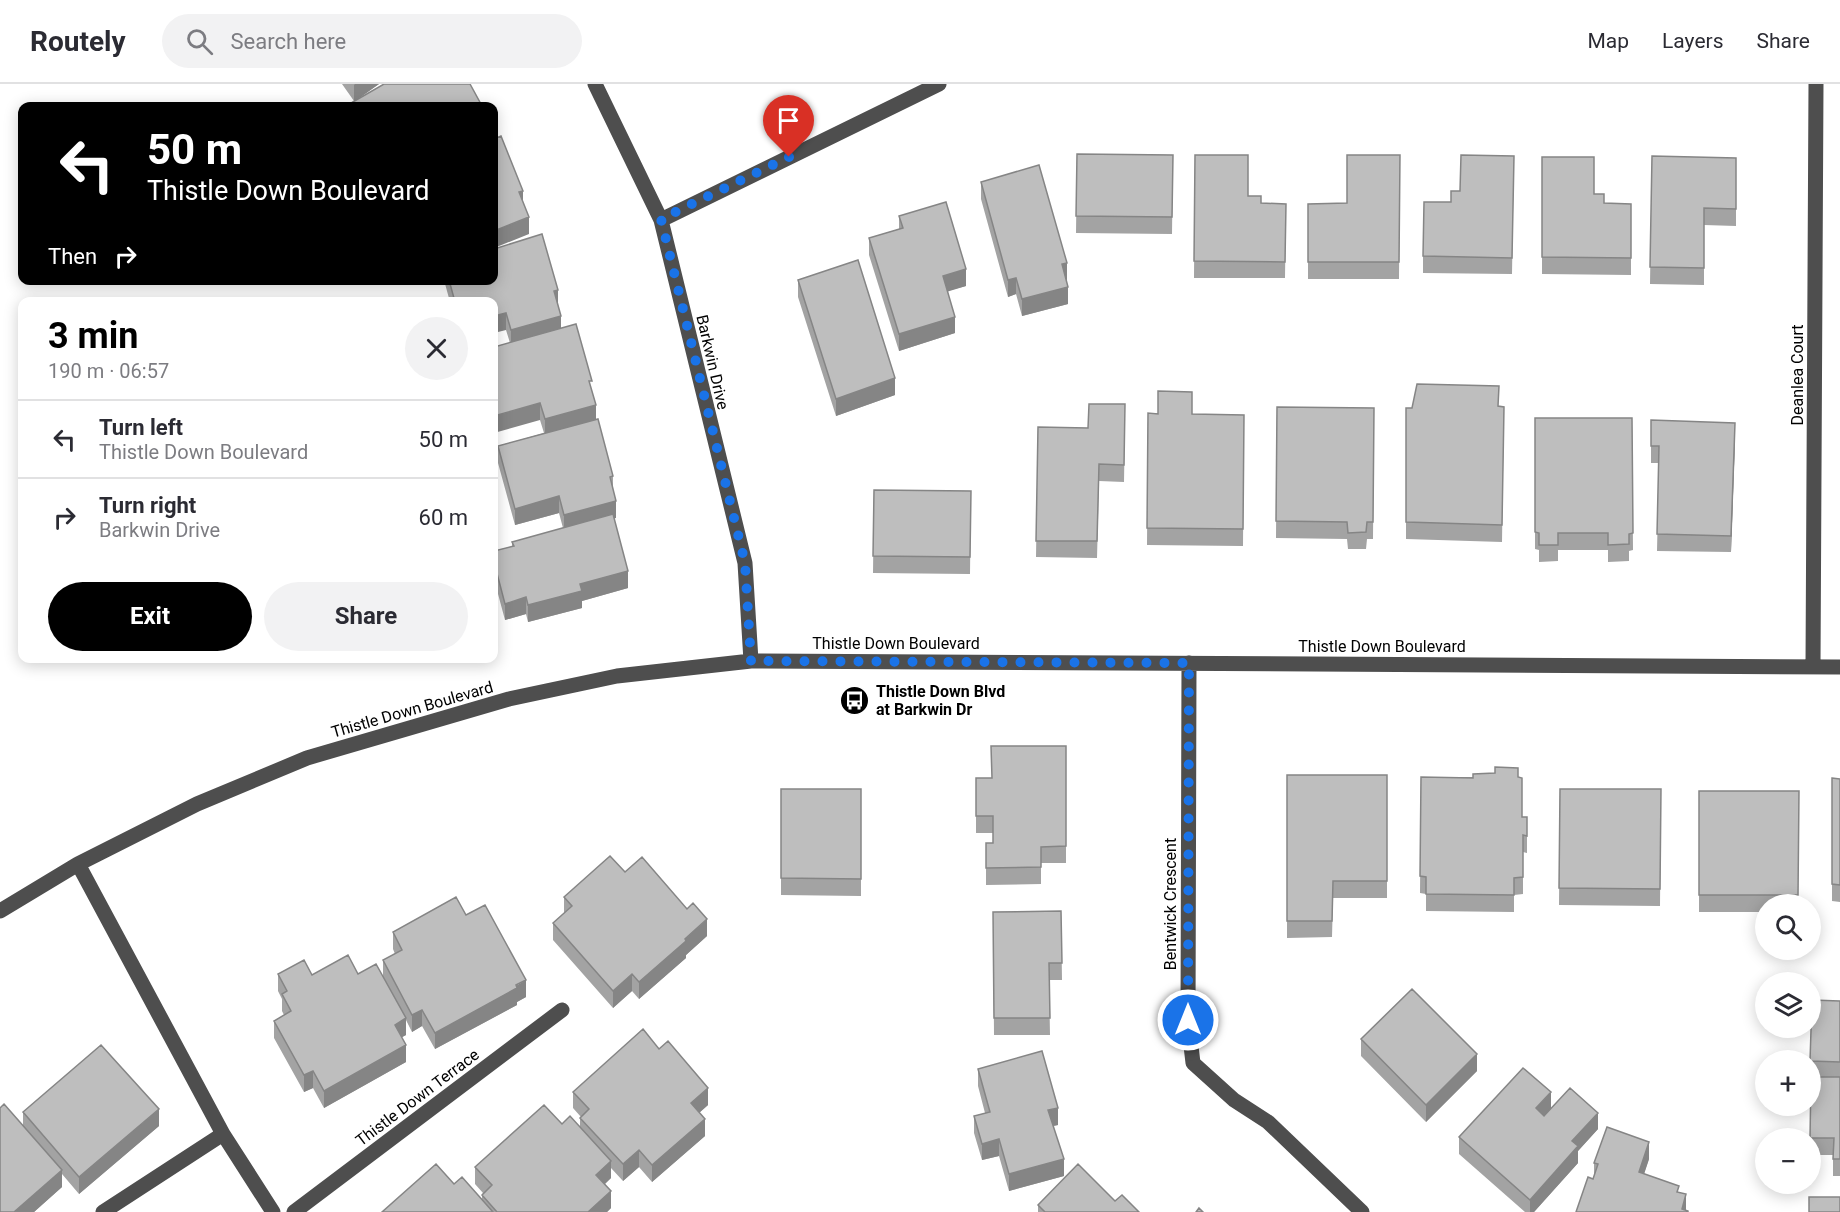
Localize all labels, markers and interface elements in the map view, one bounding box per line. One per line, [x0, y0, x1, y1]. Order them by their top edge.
search box [162, 14, 582, 68]
text: Routely [30, 25, 126, 58]
icon: search [183, 25, 216, 58]
text: Search here [231, 29, 346, 54]
text: Map [1587, 29, 1629, 53]
text: Layers [1662, 29, 1723, 53]
text: Share [1756, 29, 1810, 53]
pin [763, 95, 814, 157]
icon: arrive [772, 104, 805, 137]
text: 50 m [147, 125, 242, 174]
icon: left [48, 126, 126, 204]
text: Thistle Down Boulevard [147, 175, 429, 207]
icon: right [109, 240, 142, 273]
text: Then [48, 244, 97, 269]
street label: Barkwin Drive [692, 313, 733, 411]
text: 3 min [48, 315, 139, 357]
button: close [405, 317, 468, 380]
street label: Deanlea Court [1788, 325, 1807, 425]
text: 190 m · 06:57 [48, 359, 169, 383]
text: Turn left [99, 415, 183, 440]
icon: left [48, 423, 81, 456]
text: 50 m [419, 427, 468, 452]
text: Thistle Down Boulevard [99, 440, 308, 464]
text: Turn right [99, 493, 196, 518]
icon: right [48, 501, 81, 534]
text: 60 m [419, 505, 468, 530]
text: Barkwin Drive [99, 518, 220, 542]
button: Exit [48, 582, 252, 651]
button: Share [264, 582, 468, 651]
street label: Thistle Down Boulevard [812, 634, 980, 653]
street label: Thistle Down Boulevard [1298, 637, 1466, 656]
street label: Thistle Down Boulevard [329, 677, 495, 742]
place label: Thistle Down Blvd at Barkwin Dr [876, 682, 1005, 719]
bus stop icon: Thistle Down Blvd at Barkwin Dr [839, 684, 871, 716]
street label: Bentwick Crescent [1161, 838, 1180, 970]
map controls [1755, 894, 1821, 1194]
button: search [1755, 894, 1821, 960]
button: layers [1755, 972, 1821, 1038]
position arrow [1156, 988, 1220, 1052]
street label: Thistle Down Terrace [352, 1045, 483, 1150]
button: + [1755, 1050, 1821, 1116]
button: − [1755, 1128, 1821, 1194]

